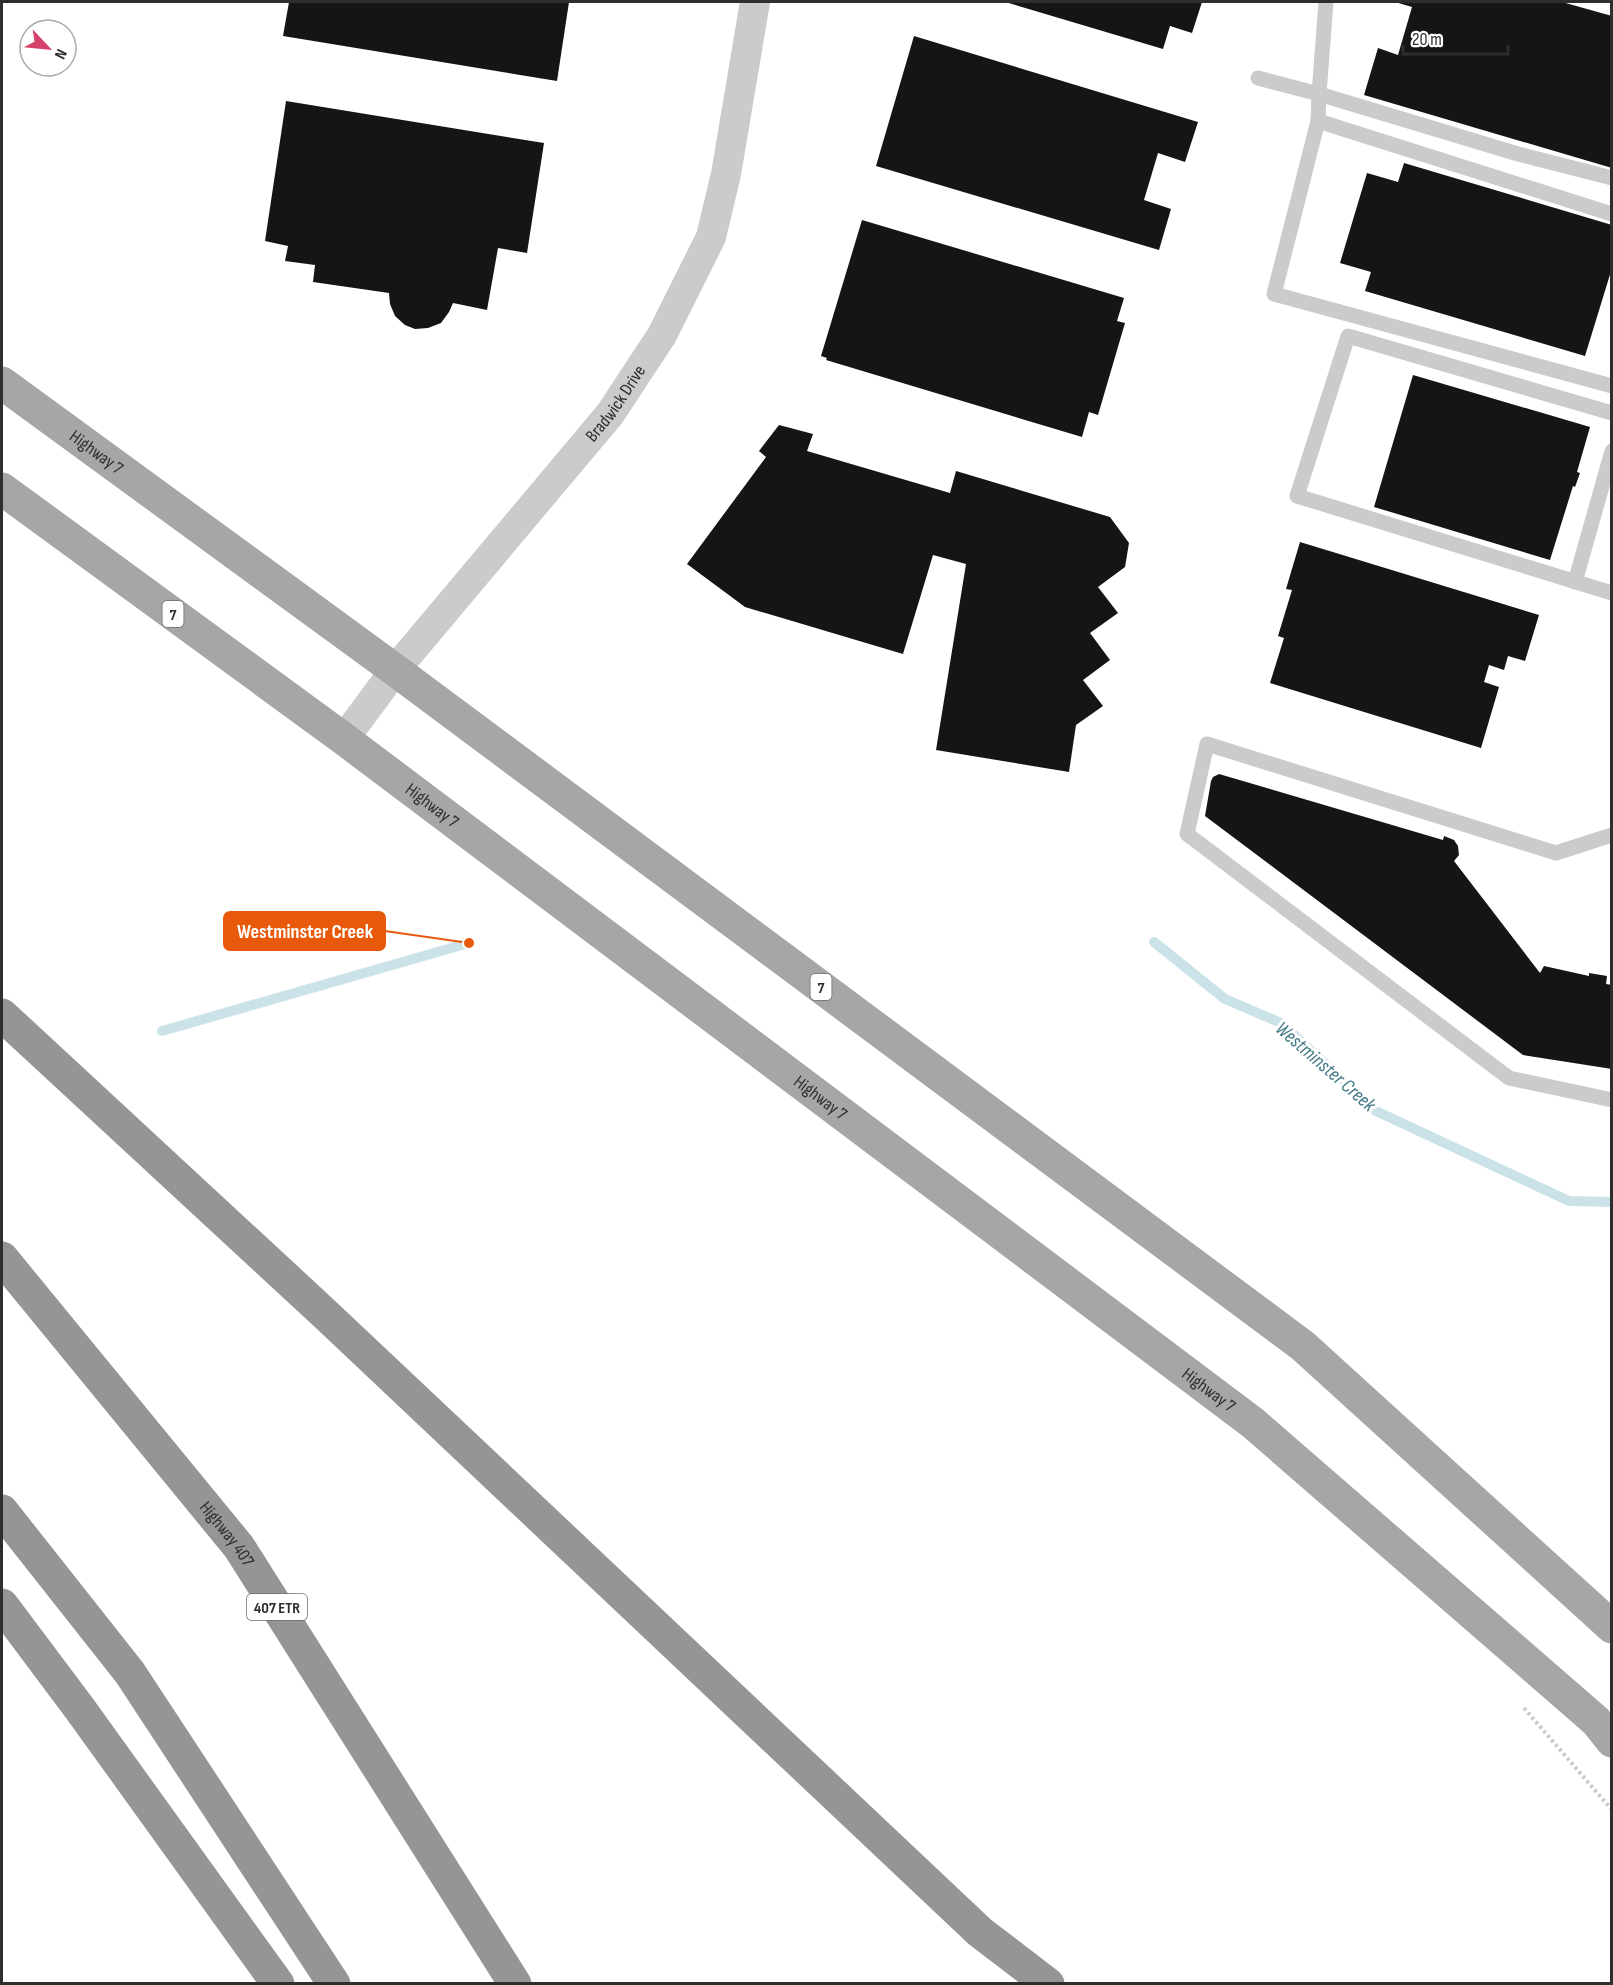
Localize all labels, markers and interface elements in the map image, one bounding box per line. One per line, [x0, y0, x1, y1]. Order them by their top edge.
north arrow [18, 18, 78, 78]
scale bar [1403, 18, 1508, 56]
text: 20 m [1412, 29, 1442, 50]
text: N [50, 46, 71, 62]
street label: Bradwick Drive [581, 361, 650, 446]
street label: Highway 7 [65, 426, 128, 479]
road number: 7 [162, 601, 184, 627]
street label: Highway 7 [401, 779, 463, 833]
callout: Westminster Creek [224, 912, 385, 950]
text: Westminster Creek [237, 920, 374, 944]
road number: 7 [810, 974, 832, 1000]
water label: Westminster Creek [1270, 1017, 1381, 1117]
street label: Highway 7 [789, 1071, 852, 1125]
street label: Highway 7 [1178, 1363, 1240, 1417]
street label: Highway 407 [195, 1497, 259, 1571]
road number: 407 ETR [247, 1594, 307, 1620]

